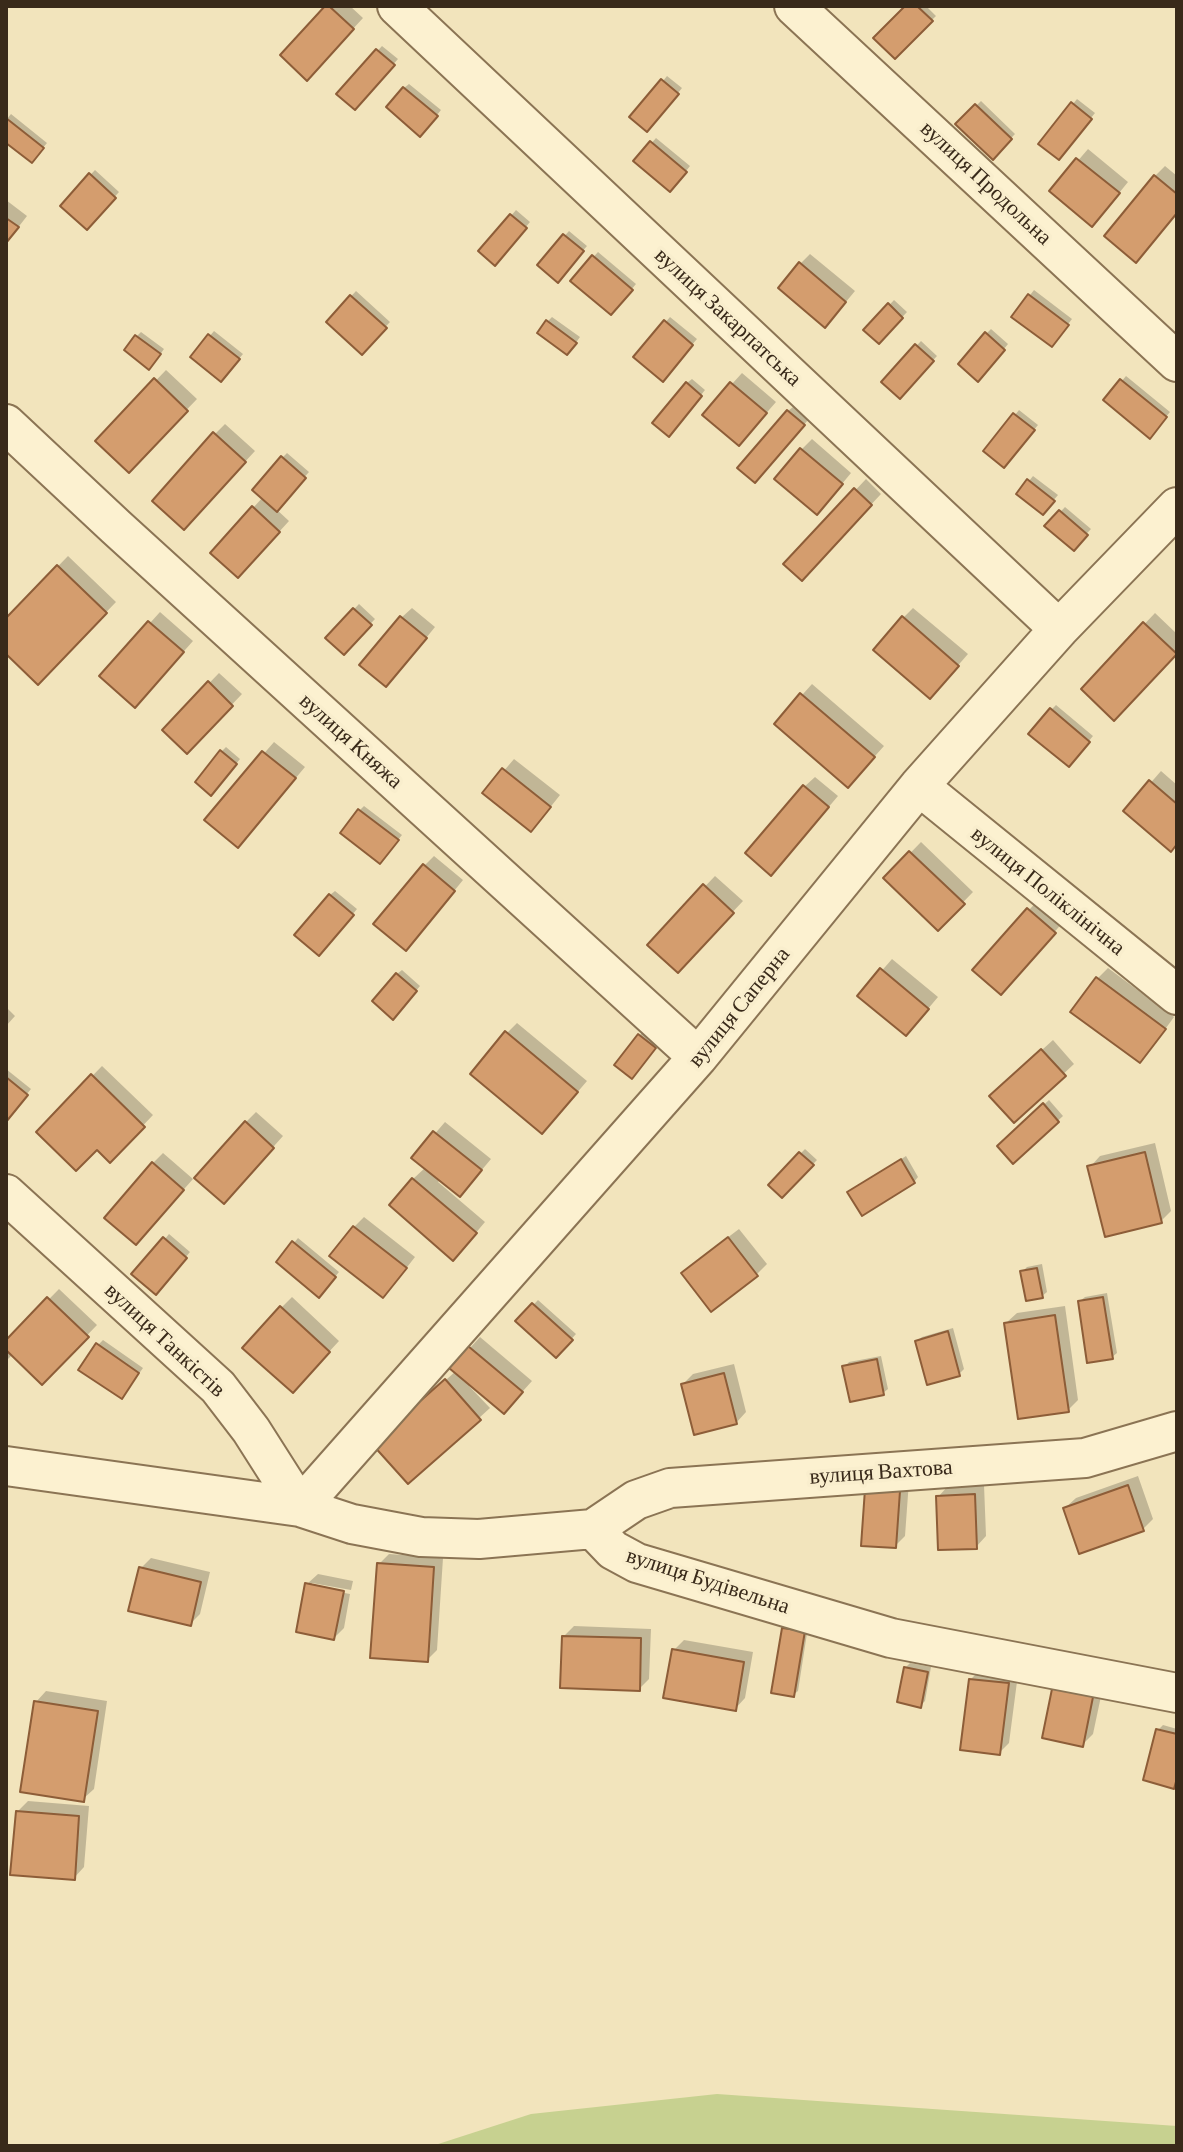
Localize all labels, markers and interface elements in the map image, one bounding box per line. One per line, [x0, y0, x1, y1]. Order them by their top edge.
street label: вулиця Продольна [915, 115, 1057, 251]
street label: вулиця Закарпатська [649, 242, 807, 392]
street label: вулиця Княжа [294, 688, 408, 794]
street label: вулиця Поліклінічна [966, 821, 1130, 961]
street label: вулиця Саперна [683, 942, 795, 1072]
street label: вулиця Танкістів [99, 1277, 231, 1403]
street label: вулиця Вахтова [808, 1454, 954, 1490]
street label: вулиця Будівельна [623, 1542, 793, 1620]

